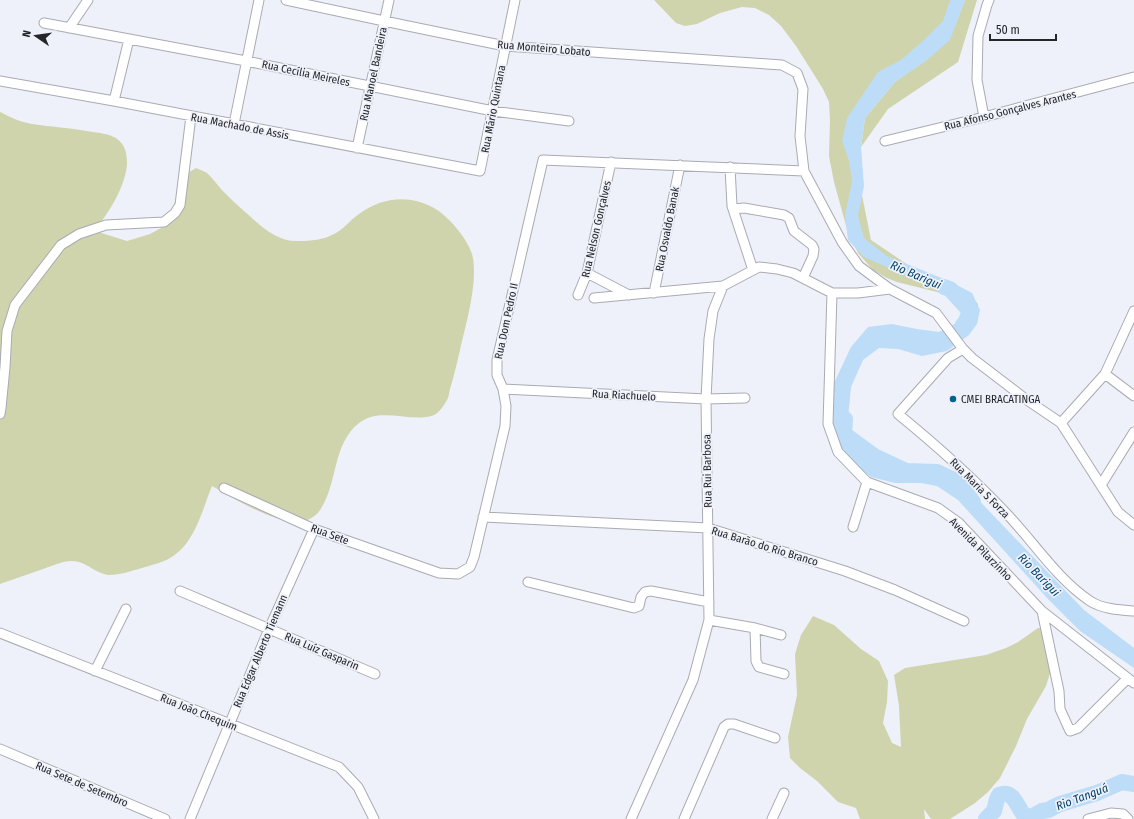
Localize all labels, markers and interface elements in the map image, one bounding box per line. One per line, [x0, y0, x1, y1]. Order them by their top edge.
north arrow [16, 16, 56, 56]
scale bar [990, 16, 1056, 42]
text: 50 m [996, 23, 1020, 37]
street label: Rua Manoel Bandeira [357, 26, 390, 122]
text: N [20, 29, 34, 39]
street label: Rua Monteiro Lobato [497, 38, 591, 59]
street label: Rua Cecília Meireles [261, 58, 351, 89]
street label: Rua Mário Quintana [479, 64, 508, 154]
street label: Rua Afonso Gonçalves Arantes [943, 88, 1078, 133]
street label: Rua Machado de Assis [190, 111, 290, 142]
street label: Rua Nelson Gonçalves [579, 179, 614, 279]
street label: Rua Osvaldo Banak [653, 185, 682, 273]
water label: Rio Barigui [888, 258, 944, 292]
street label: Rua Dom Pedro II [492, 282, 521, 360]
street label: Rua Riachuelo [592, 387, 657, 404]
place label: CMEI BRACATINGA [961, 393, 1040, 406]
marker: CMEI BRACATINGA [948, 394, 958, 404]
street label: Rua Rui Barbosa [700, 434, 715, 508]
street label: Rua Maria S Forza [947, 456, 1012, 521]
street label: Avenida Pilarzinho [947, 515, 1015, 584]
street label: Rua Sete [309, 522, 351, 547]
street label: Rua Barão do Rio Branco [710, 524, 820, 569]
water label: Rio Barigui [1015, 551, 1063, 599]
street label: Rua Edgar Alberto Tiemann [231, 593, 290, 710]
street label: Rua Luíz Gasparin [283, 630, 361, 673]
street label: Rua João Chequim [158, 691, 239, 734]
street label: Rua Sete de Setembro [34, 759, 130, 810]
water label: Rio Tanguá [1054, 781, 1110, 813]

